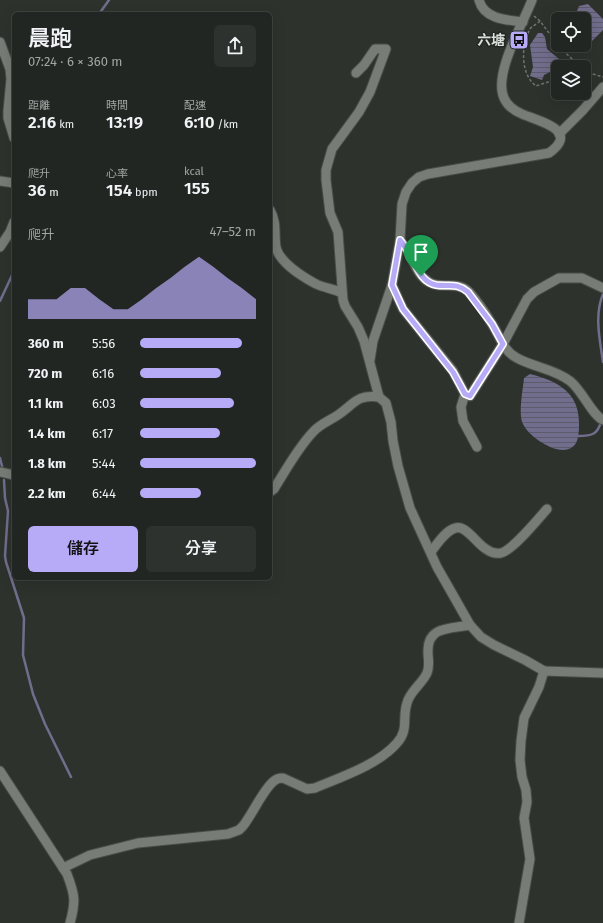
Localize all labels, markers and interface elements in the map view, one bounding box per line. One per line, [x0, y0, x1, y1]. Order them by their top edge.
map controls [551, 12, 591, 100]
button: locate [551, 12, 591, 52]
text: 晨跑 [28, 25, 72, 52]
button: share [214, 25, 256, 67]
bus stop icon: 六塘 [508, 29, 530, 51]
place label: 六塘 [477, 32, 505, 49]
text: 07:24 · 6 × 360 m [28, 54, 122, 69]
button: layers [551, 60, 591, 100]
text: 距離 [28, 99, 50, 112]
text: 時間 [106, 99, 128, 112]
text: 配速 [184, 99, 206, 112]
text: 2.16 [28, 112, 56, 133]
text: 13:19 [106, 112, 143, 133]
text: 6:10 [184, 112, 215, 133]
text: km [56, 118, 74, 131]
text: /km [215, 118, 238, 131]
text: kcal [184, 165, 204, 178]
text: 爬升 [28, 167, 50, 180]
text: 心率 [106, 167, 128, 180]
text: 155 [184, 178, 210, 199]
text: 36 [28, 180, 46, 201]
text: 154 [106, 180, 132, 201]
text: m [46, 186, 59, 199]
text: bpm [132, 186, 158, 199]
text: 47–52 m [210, 224, 256, 239]
text: 爬升 [28, 227, 54, 242]
pin [404, 235, 438, 276]
icon: arrive [410, 241, 432, 263]
text: 360 m [28, 336, 64, 351]
text: 5:56 [92, 336, 115, 351]
text: 720 m [28, 366, 62, 381]
text: 6:16 [92, 366, 114, 381]
text: 1.1 km [28, 396, 63, 411]
text: 6:03 [92, 396, 116, 411]
text: 1.4 km [28, 426, 65, 441]
text: 6:17 [92, 426, 113, 441]
text: 1.8 km [28, 456, 66, 471]
text: 5:44 [92, 456, 115, 471]
text: 2.2 km [28, 486, 66, 501]
text: 6:44 [92, 486, 116, 501]
button: 儲存 [28, 526, 138, 572]
button: 分享 [146, 526, 256, 572]

